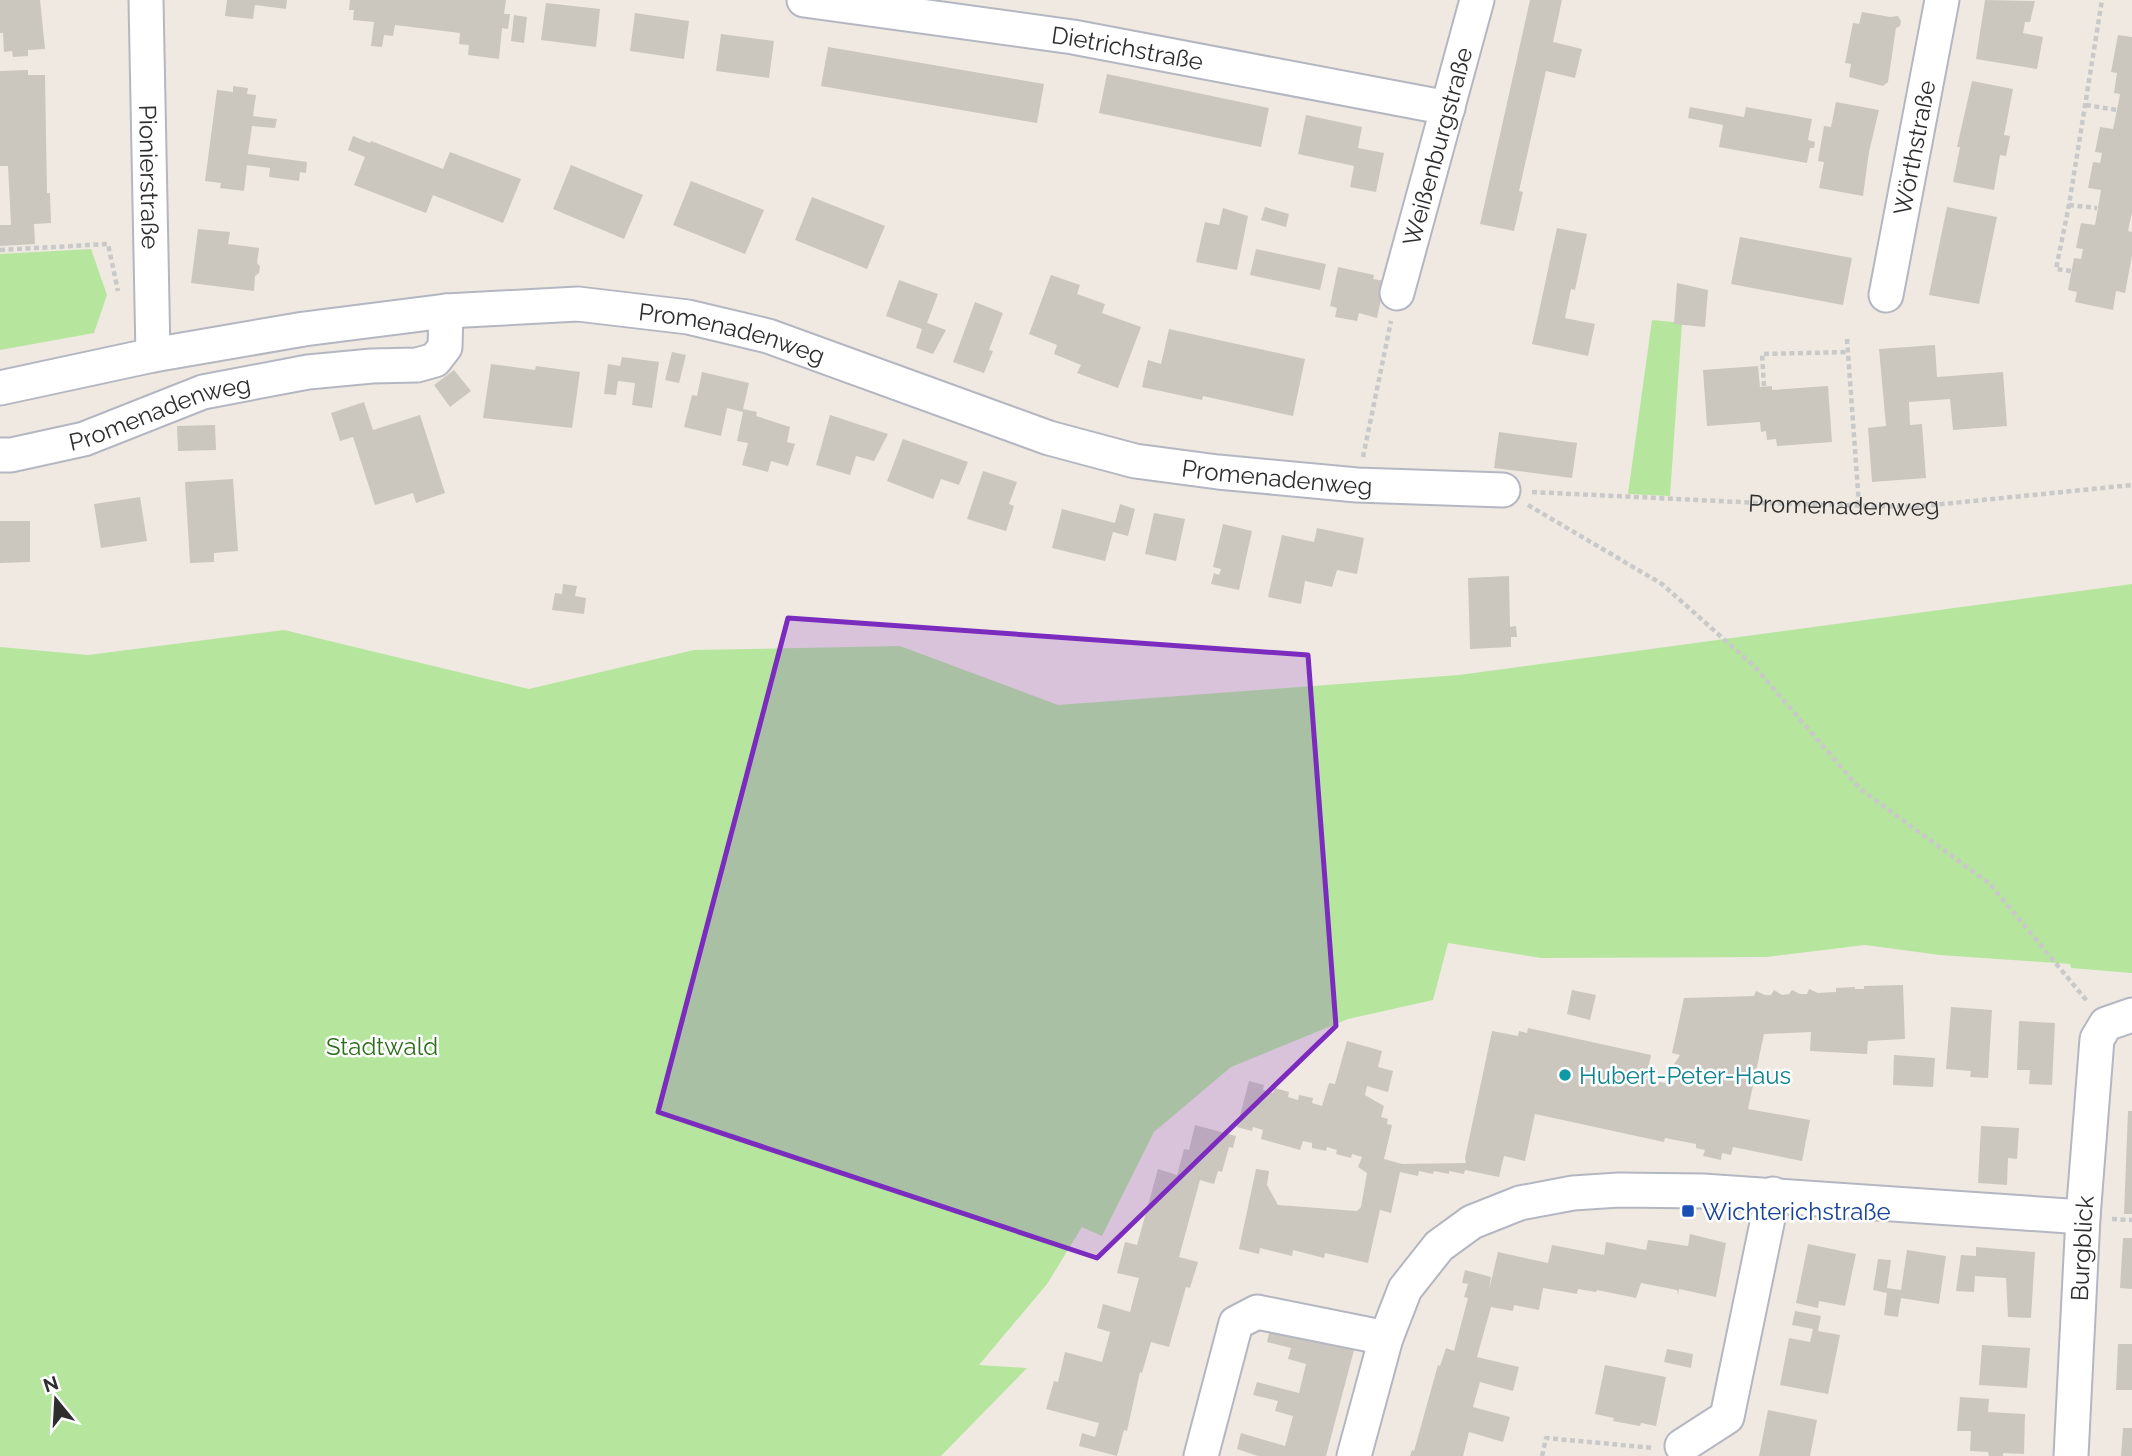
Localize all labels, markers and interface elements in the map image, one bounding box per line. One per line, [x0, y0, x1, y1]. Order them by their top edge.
street label: Dietrichstraße [1050, 20, 1206, 76]
street label: Weißenburgstraße [1396, 44, 1478, 249]
street label: Wörthstraße [1887, 78, 1941, 217]
street label: Pionierstraße [134, 104, 165, 250]
street label: Promenadenweg [637, 297, 829, 370]
street label: Promenadenweg [66, 369, 253, 456]
street label: Promenadenweg [1180, 453, 1373, 500]
street label: Promenadenweg [1747, 488, 1941, 522]
park label: Stadtwald [326, 1032, 438, 1061]
place label: Hubert-Peter-Haus [1579, 1061, 1791, 1090]
marker: Hubert-Peter-Haus [1557, 1067, 1573, 1083]
street label: Burgblick [2064, 1194, 2099, 1302]
place label: Wichterichstraße [1702, 1197, 1891, 1226]
marker: Wichterichstraße [1680, 1203, 1696, 1219]
north arrow [21, 1365, 91, 1435]
text: N [40, 1371, 61, 1397]

